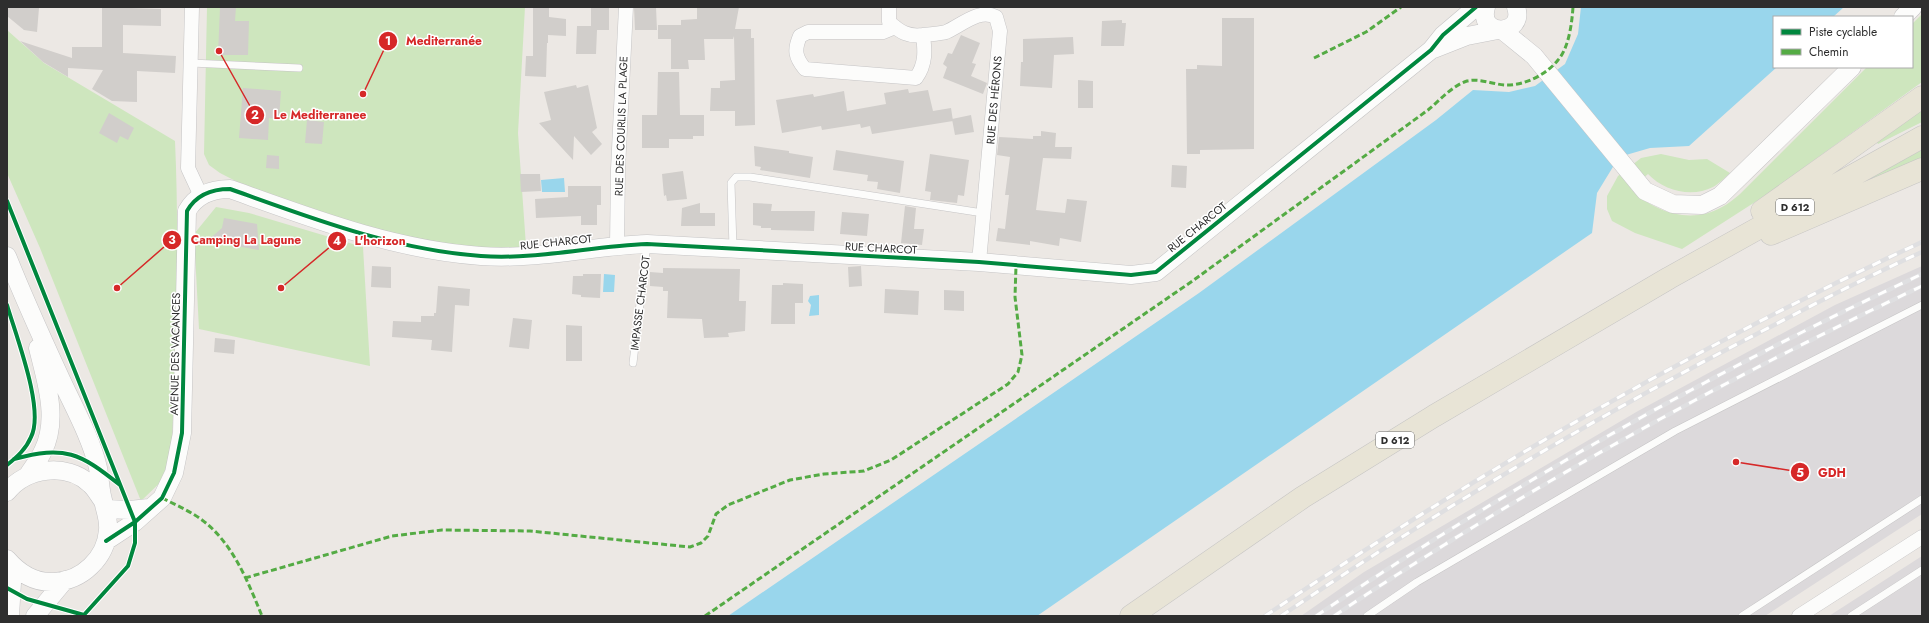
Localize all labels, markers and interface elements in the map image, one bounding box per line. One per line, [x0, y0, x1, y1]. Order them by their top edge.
legend [1773, 16, 1913, 68]
text: Piste cyclable [1809, 23, 1877, 41]
callout: Mediterranée [378, 29, 490, 53]
text: 1 [385, 32, 391, 50]
text: Mediterranée [406, 32, 482, 50]
text: Chemin [1809, 43, 1848, 61]
street label: RUE DES HÉRONS [982, 55, 1006, 145]
street label: RUE DES COURLIS LA PLAGE [611, 56, 631, 196]
callout: Le Mediterranee [245, 103, 374, 127]
text: 2 [251, 106, 259, 124]
text: Le Mediterranee [274, 106, 367, 124]
street label: RUE CHARCOT [1164, 198, 1230, 256]
road number: D 612 [1776, 199, 1814, 215]
callout: Camping La Lagune [162, 228, 309, 252]
callout: L'horizon [327, 229, 414, 253]
street label: RUE CHARCOT [519, 230, 593, 254]
text: 3 [168, 231, 176, 249]
text: Camping La Lagune [191, 231, 301, 249]
text: 4 [333, 232, 341, 250]
text: L'horizon [354, 232, 406, 250]
street label: RUE CHARCOT [845, 238, 917, 258]
street label: IMPASSE CHARCOT [626, 255, 654, 351]
street label: AVENUE DES VACANCES [166, 292, 184, 416]
road number: D 612 [1376, 432, 1414, 448]
callout: GDH [1790, 460, 1854, 484]
text: 5 [1796, 464, 1804, 482]
text: GDH [1818, 464, 1846, 482]

